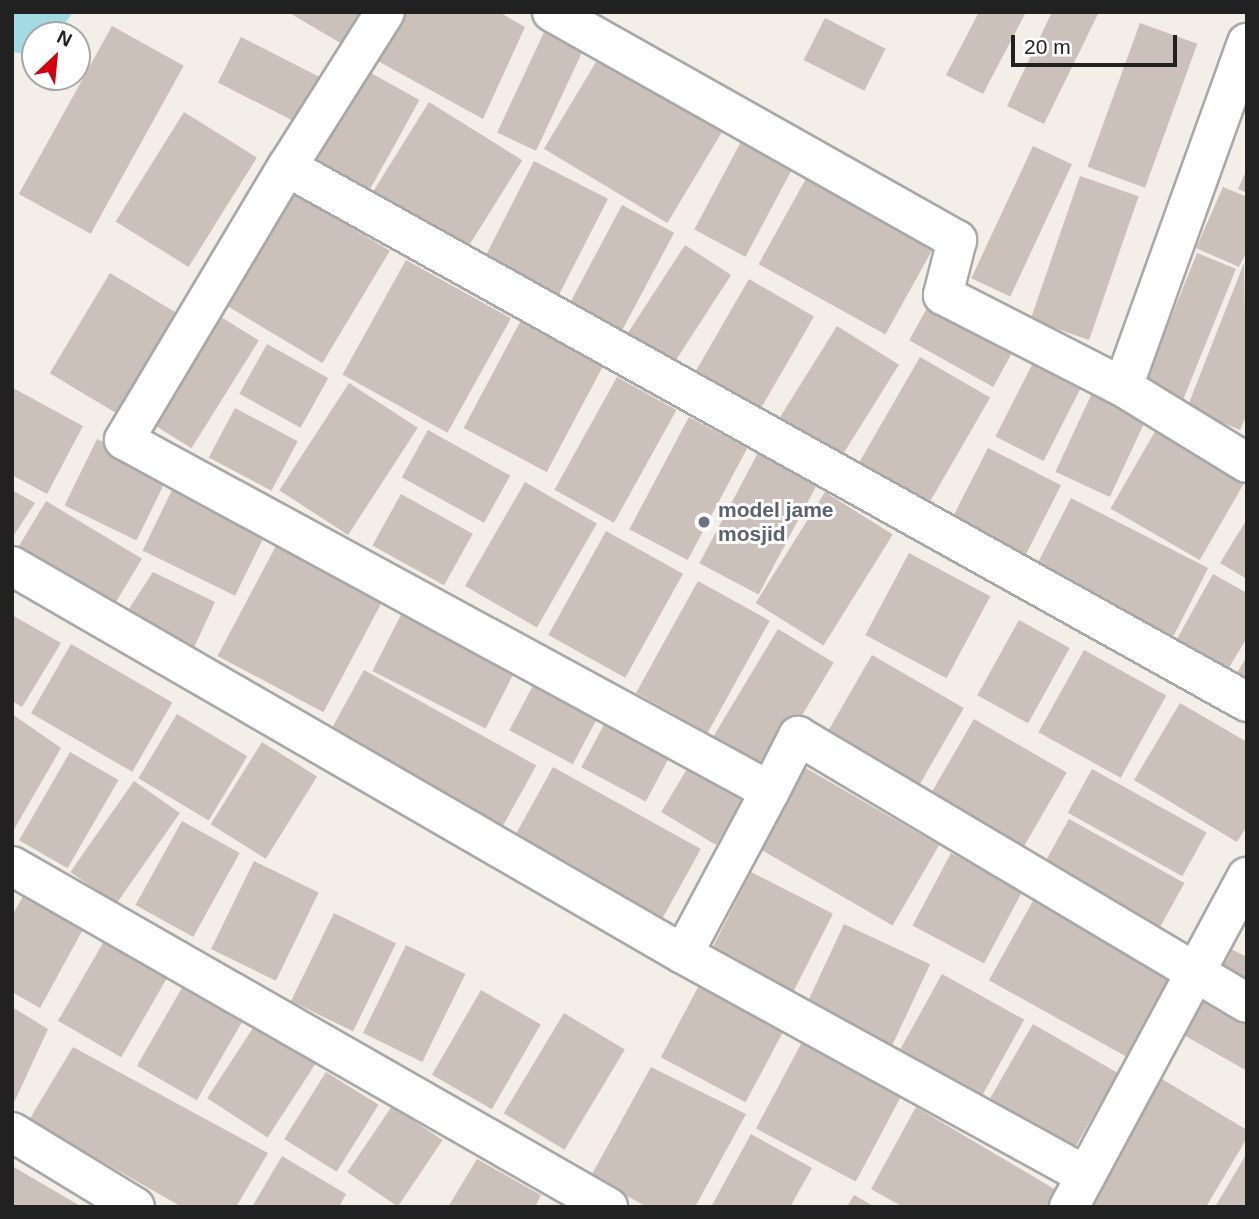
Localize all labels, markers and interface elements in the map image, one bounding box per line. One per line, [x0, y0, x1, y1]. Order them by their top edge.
north arrow [21, 21, 91, 91]
scale bar [1014, 21, 1180, 65]
text: N [54, 26, 75, 51]
text: 20 m [1024, 35, 1071, 58]
place label: model jame mosjid [718, 497, 834, 547]
marker: model jame mosjid [696, 514, 712, 530]

